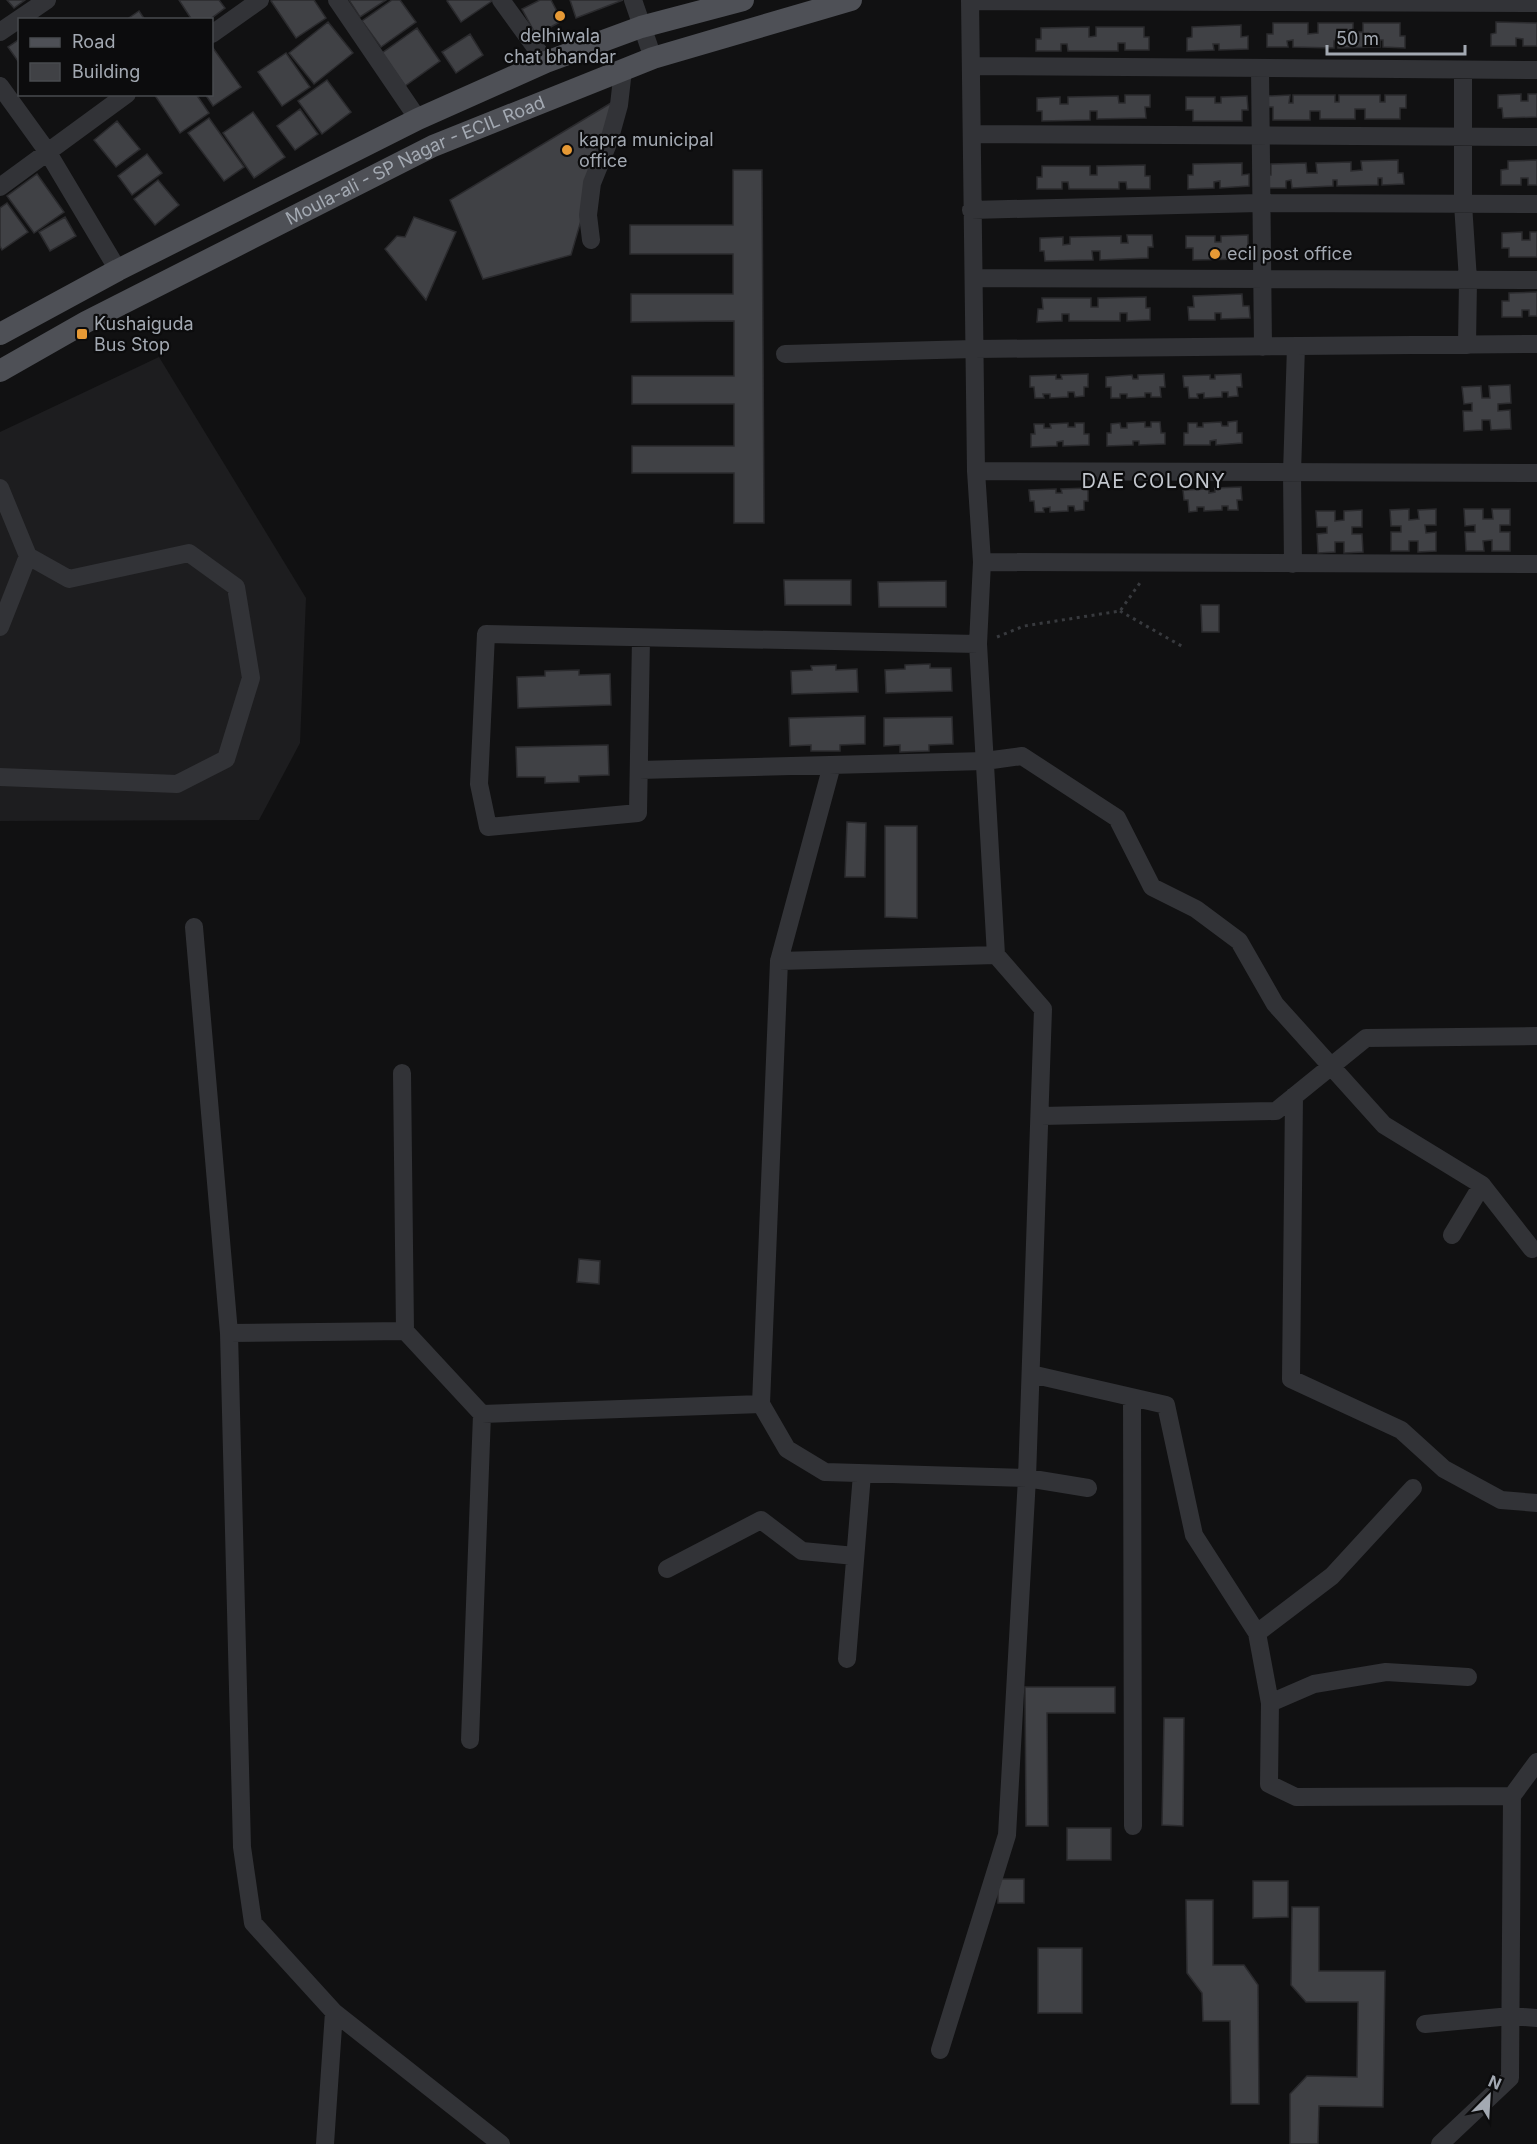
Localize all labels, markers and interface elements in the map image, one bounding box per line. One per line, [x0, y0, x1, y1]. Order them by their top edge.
marker: delhiwala chat bhandar [553, 9, 567, 23]
legend [18, 18, 213, 96]
scale bar [1327, 18, 1465, 56]
place label: delhiwala chat bhandar [504, 25, 616, 67]
text: 50 m [1336, 28, 1379, 49]
text: Road [72, 31, 115, 52]
text: Building [72, 61, 140, 82]
street label: Moula-ali - SP Nagar - ECIL Road [282, 91, 548, 229]
place label: kapra municipal office [579, 129, 714, 171]
marker: kapra municipal office [560, 143, 574, 157]
place label: ecil post office [1227, 243, 1352, 264]
marker: ecil post office [1208, 247, 1222, 261]
place label: Kushaiguda Bus Stop [94, 313, 194, 355]
marker: Kushaiguda Bus Stop [75, 327, 89, 341]
district label: DAE COLONY [1082, 469, 1226, 493]
north arrow [1459, 2066, 1519, 2126]
text: N [1485, 2071, 1505, 2094]

